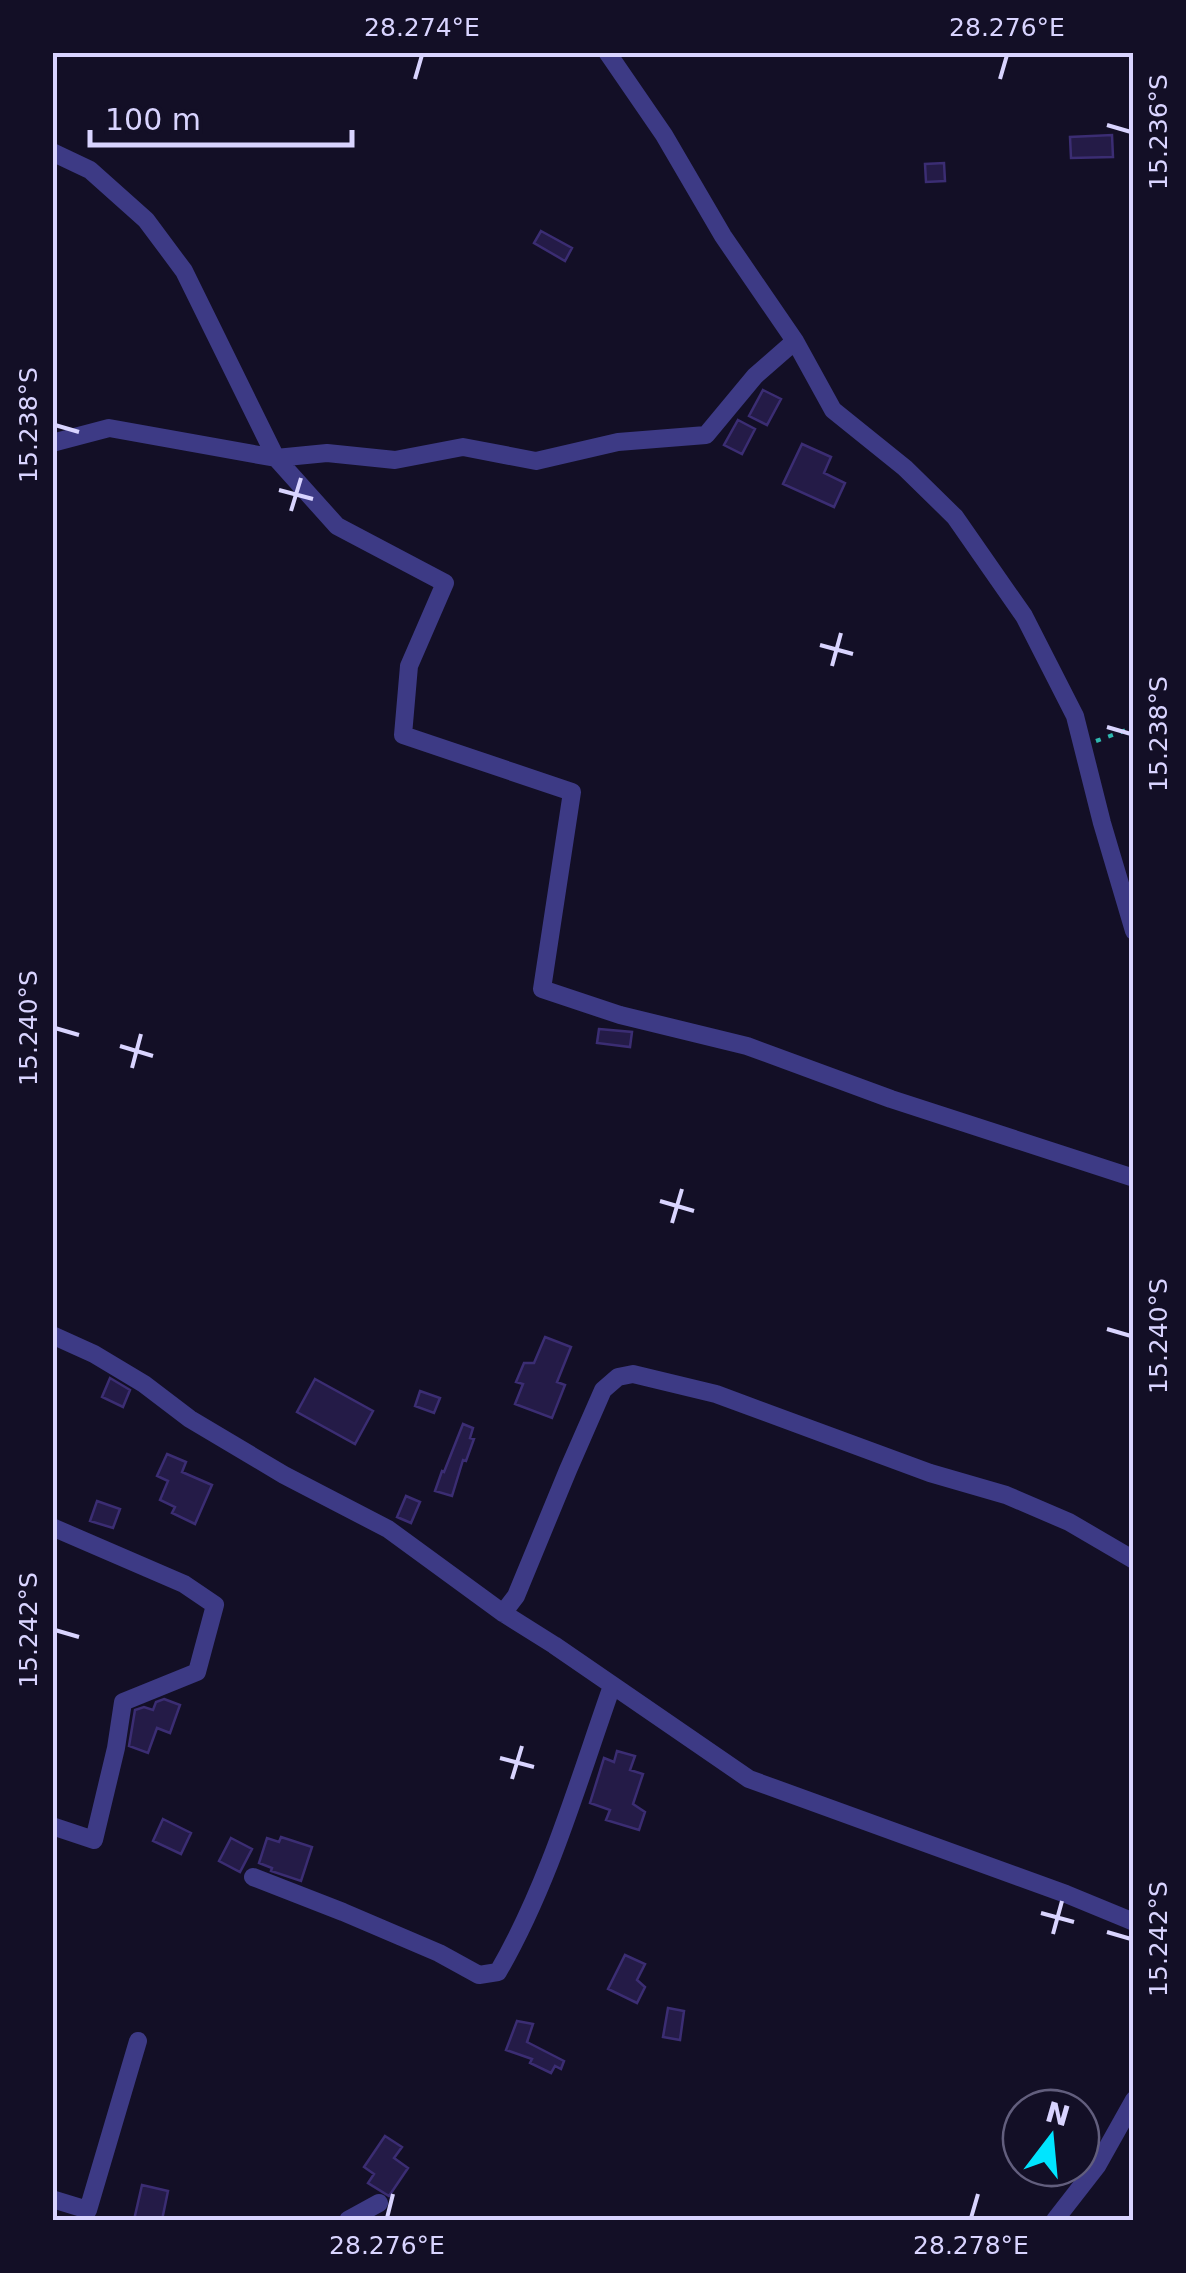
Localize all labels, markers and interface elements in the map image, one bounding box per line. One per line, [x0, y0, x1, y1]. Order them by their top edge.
text: 28.274°E [364, 13, 480, 42]
text: 28.276°E [949, 13, 1065, 42]
text: 15.236°S [1144, 74, 1173, 190]
scale bar [90, 85, 352, 147]
text: 100 m [105, 102, 201, 137]
text: 15.238°S [14, 367, 43, 483]
text: 15.238°S [1144, 676, 1173, 792]
text: 15.240°S [14, 970, 43, 1086]
text: 15.240°S [1144, 1278, 1173, 1394]
text: 15.242°S [14, 1572, 43, 1688]
text: 15.242°S [1144, 1881, 1173, 1997]
north arrow [1001, 2088, 1101, 2188]
text: N [1042, 2095, 1074, 2134]
text: 28.276°E [329, 2231, 445, 2260]
text: 28.278°E [913, 2231, 1029, 2260]

